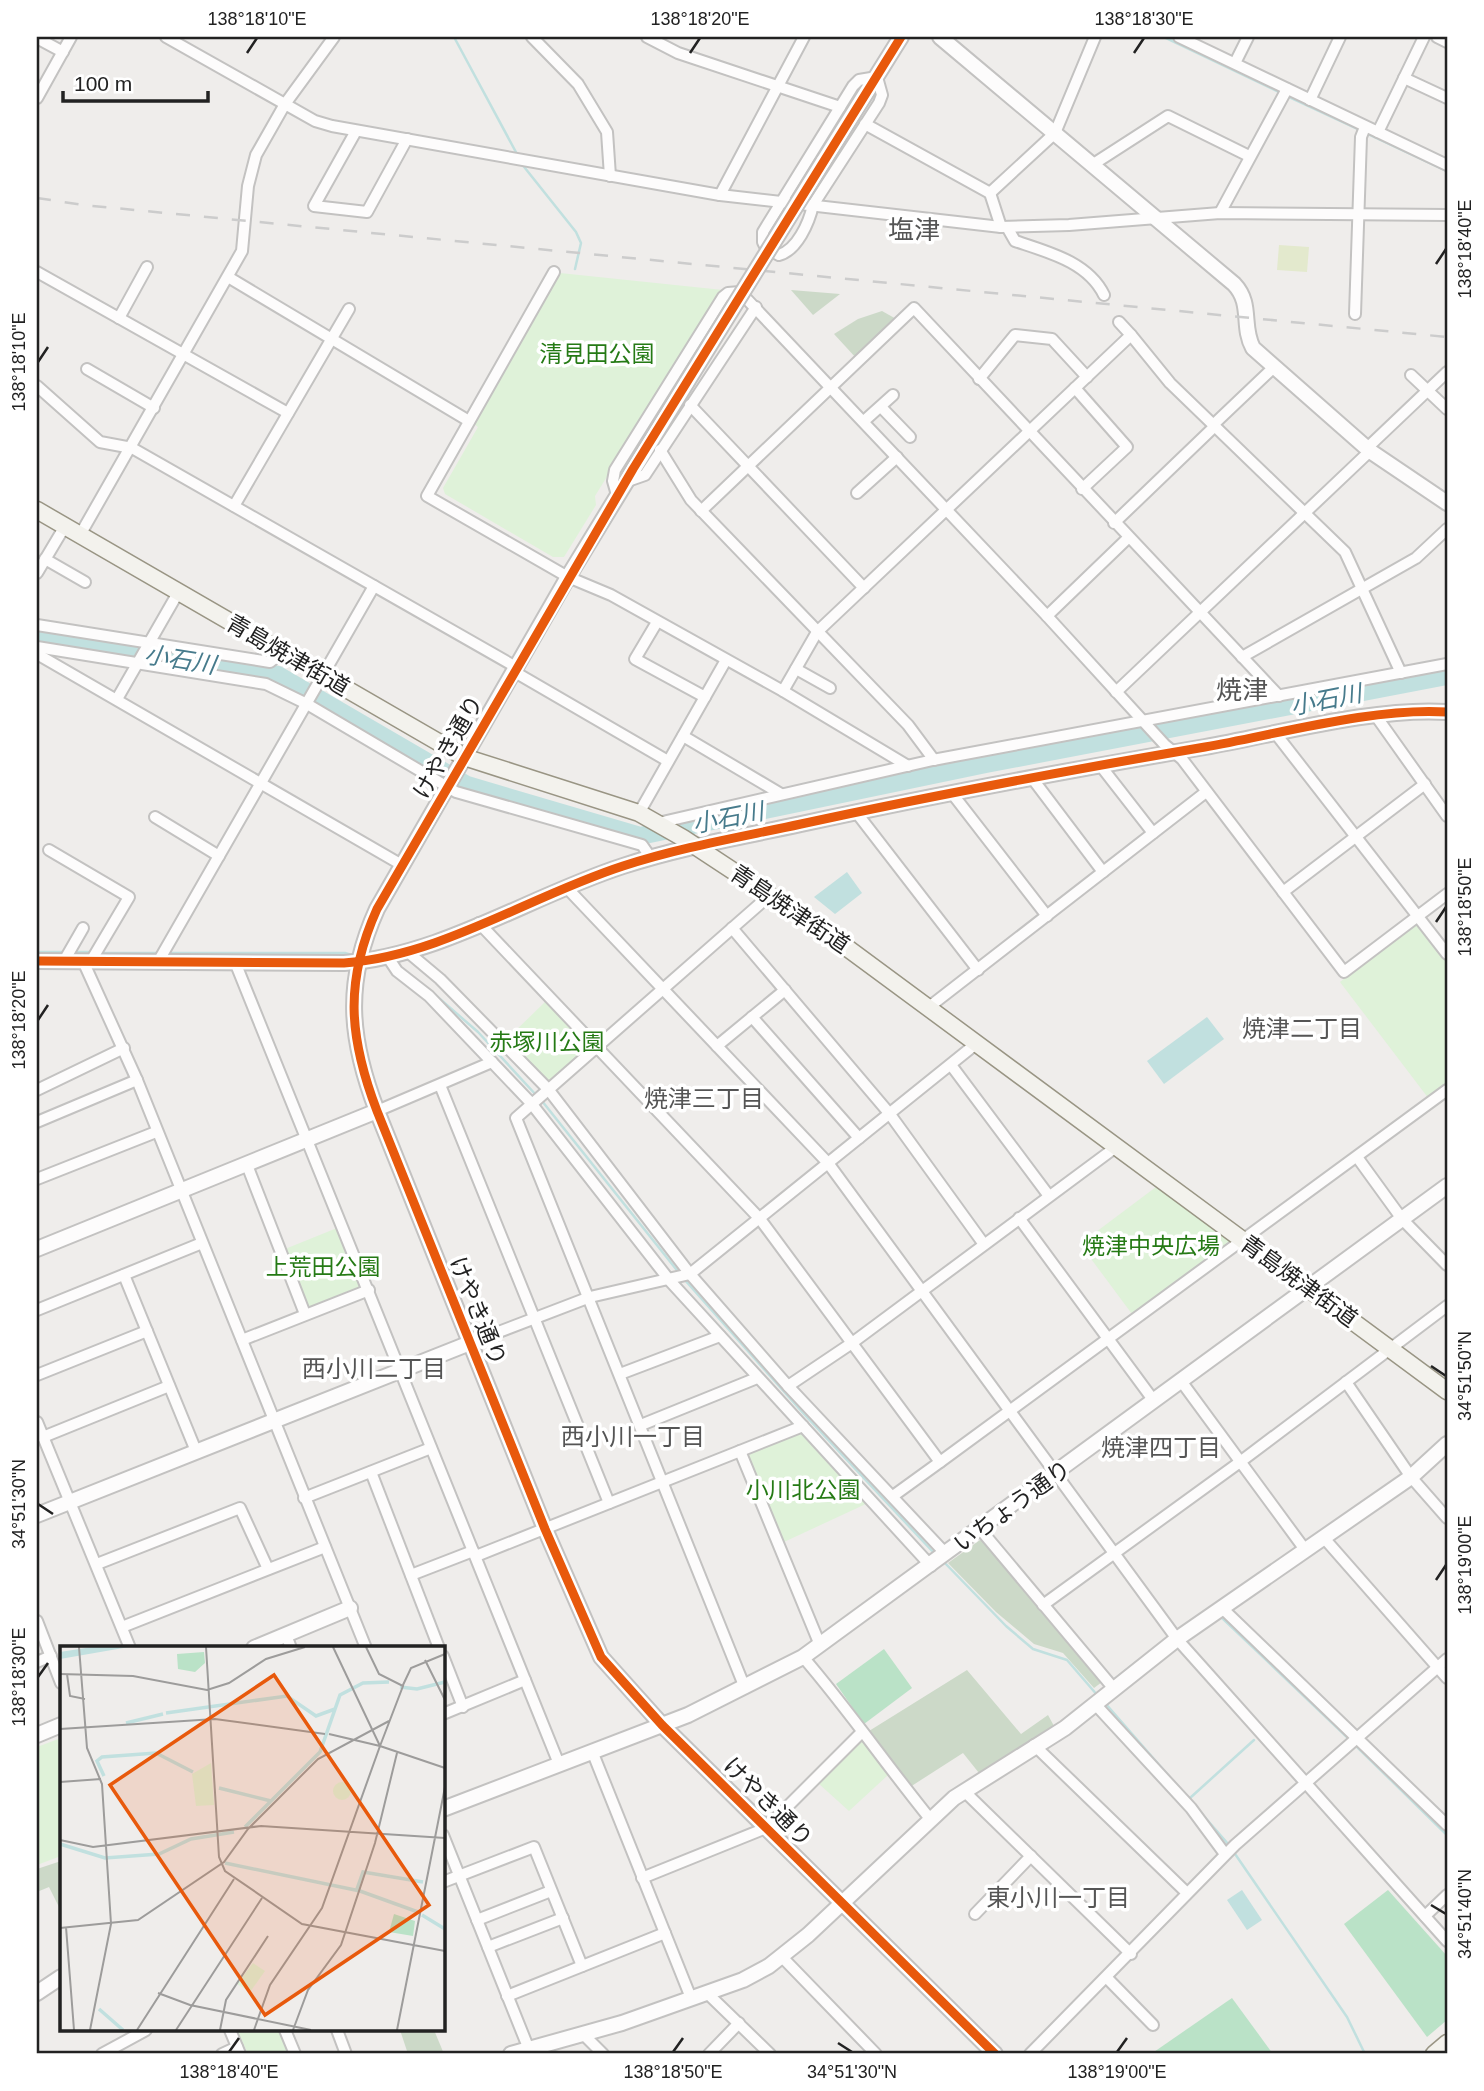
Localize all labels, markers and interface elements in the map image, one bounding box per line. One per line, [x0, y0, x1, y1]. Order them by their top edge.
text: 138°18'10"E [207, 9, 307, 29]
text: 138°18'20"E [650, 9, 750, 29]
text: 138°18'30"E [1094, 9, 1194, 29]
scale bar [63, 60, 208, 104]
text: 100 m [74, 72, 132, 95]
text: 138°18'40"E [1455, 199, 1475, 299]
district label: 塩津 [888, 215, 940, 245]
text: 138°18'10"E [9, 312, 29, 412]
park label: 清見田公園 [540, 341, 655, 367]
street label: 青島焼津街道 [222, 609, 354, 701]
water label: 小石川 [142, 641, 221, 679]
district label: 焼津 [1216, 675, 1268, 705]
water label: 小石川 [1288, 679, 1367, 720]
street label: けやき通り [408, 691, 488, 803]
water label: 小石川 [690, 797, 769, 838]
text: 138°18'50"E [1455, 857, 1475, 957]
street label: 青島焼津街道 [726, 860, 854, 958]
text: 138°18'20"E [9, 970, 29, 1070]
district label: 焼津二丁目 [1242, 1015, 1362, 1042]
park label: 赤塚川公園 [490, 1029, 605, 1055]
district label: 焼津三丁目 [644, 1085, 764, 1112]
street label: 青島焼津街道 [1236, 1230, 1362, 1332]
park label: 焼津中央広場 [1082, 1233, 1220, 1259]
street label: けやき通り [444, 1253, 512, 1369]
park label: 上荒田公園 [266, 1254, 381, 1280]
text: 34°51'50"N [1455, 1331, 1475, 1421]
district label: 西小川二丁目 [302, 1355, 446, 1382]
district label: 西小川一丁目 [561, 1423, 705, 1450]
district label: 焼津四丁目 [1101, 1434, 1221, 1461]
street label: いちょう通り [949, 1455, 1075, 1557]
text: 34°51'30"N [9, 1459, 29, 1549]
park label: 小川北公園 [746, 1477, 861, 1503]
text: 138°19'00"E [1455, 1515, 1475, 1615]
text: 138°18'30"E [9, 1627, 29, 1727]
inset map [60, 1646, 444, 2032]
street label: けやき通り [718, 1752, 818, 1852]
text: 34°51'40"N [1455, 1869, 1475, 1959]
district label: 東小川一丁目 [986, 1884, 1130, 1911]
text: 138°18'40"E [179, 2062, 279, 2082]
text: 138°18'50"E [623, 2062, 723, 2082]
text: 34°51'30"N [807, 2062, 897, 2082]
text: 138°19'00"E [1067, 2062, 1167, 2082]

